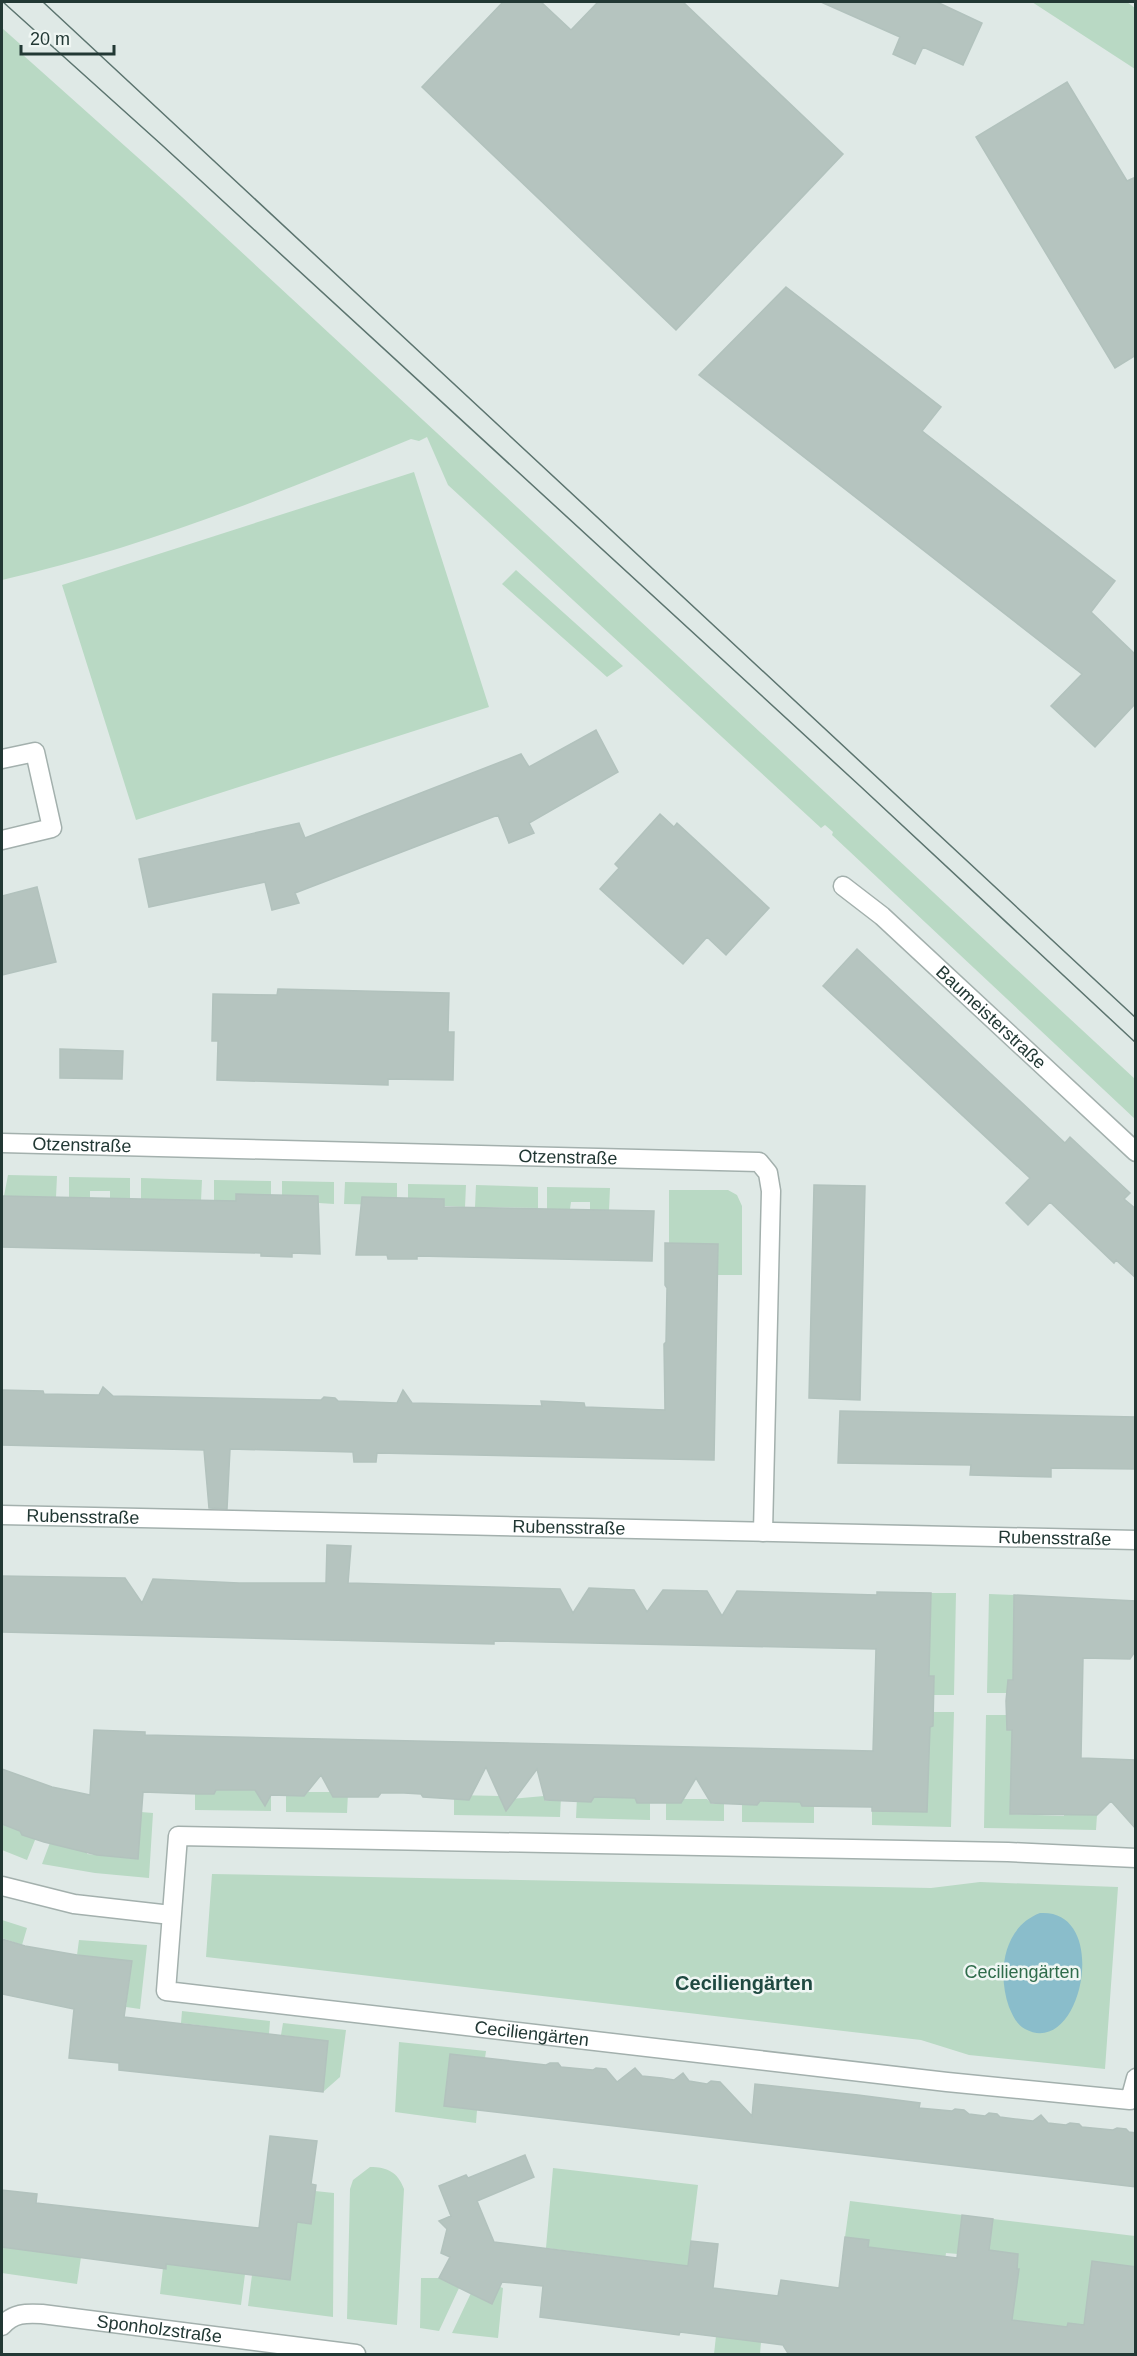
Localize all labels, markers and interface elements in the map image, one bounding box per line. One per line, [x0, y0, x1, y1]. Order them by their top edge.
scale bar [21, 18, 114, 56]
text: 20 m [30, 29, 70, 49]
street label: Baumeisterstraße [932, 962, 1050, 1073]
street label: Otzenstraße [32, 1134, 132, 1156]
street label: Otzenstraße [518, 1146, 618, 1168]
street label: Rubensstraße [26, 1506, 140, 1528]
street label: Rubensstraße [512, 1516, 626, 1539]
street label: Rubensstraße [998, 1527, 1112, 1549]
park label: Ceciliengärten [964, 1962, 1080, 1982]
district label: Ceciliengärten [675, 1972, 813, 1994]
street label: Ceciliengärten [473, 2017, 590, 2050]
street label: Sponholzstraße [96, 2311, 223, 2347]

